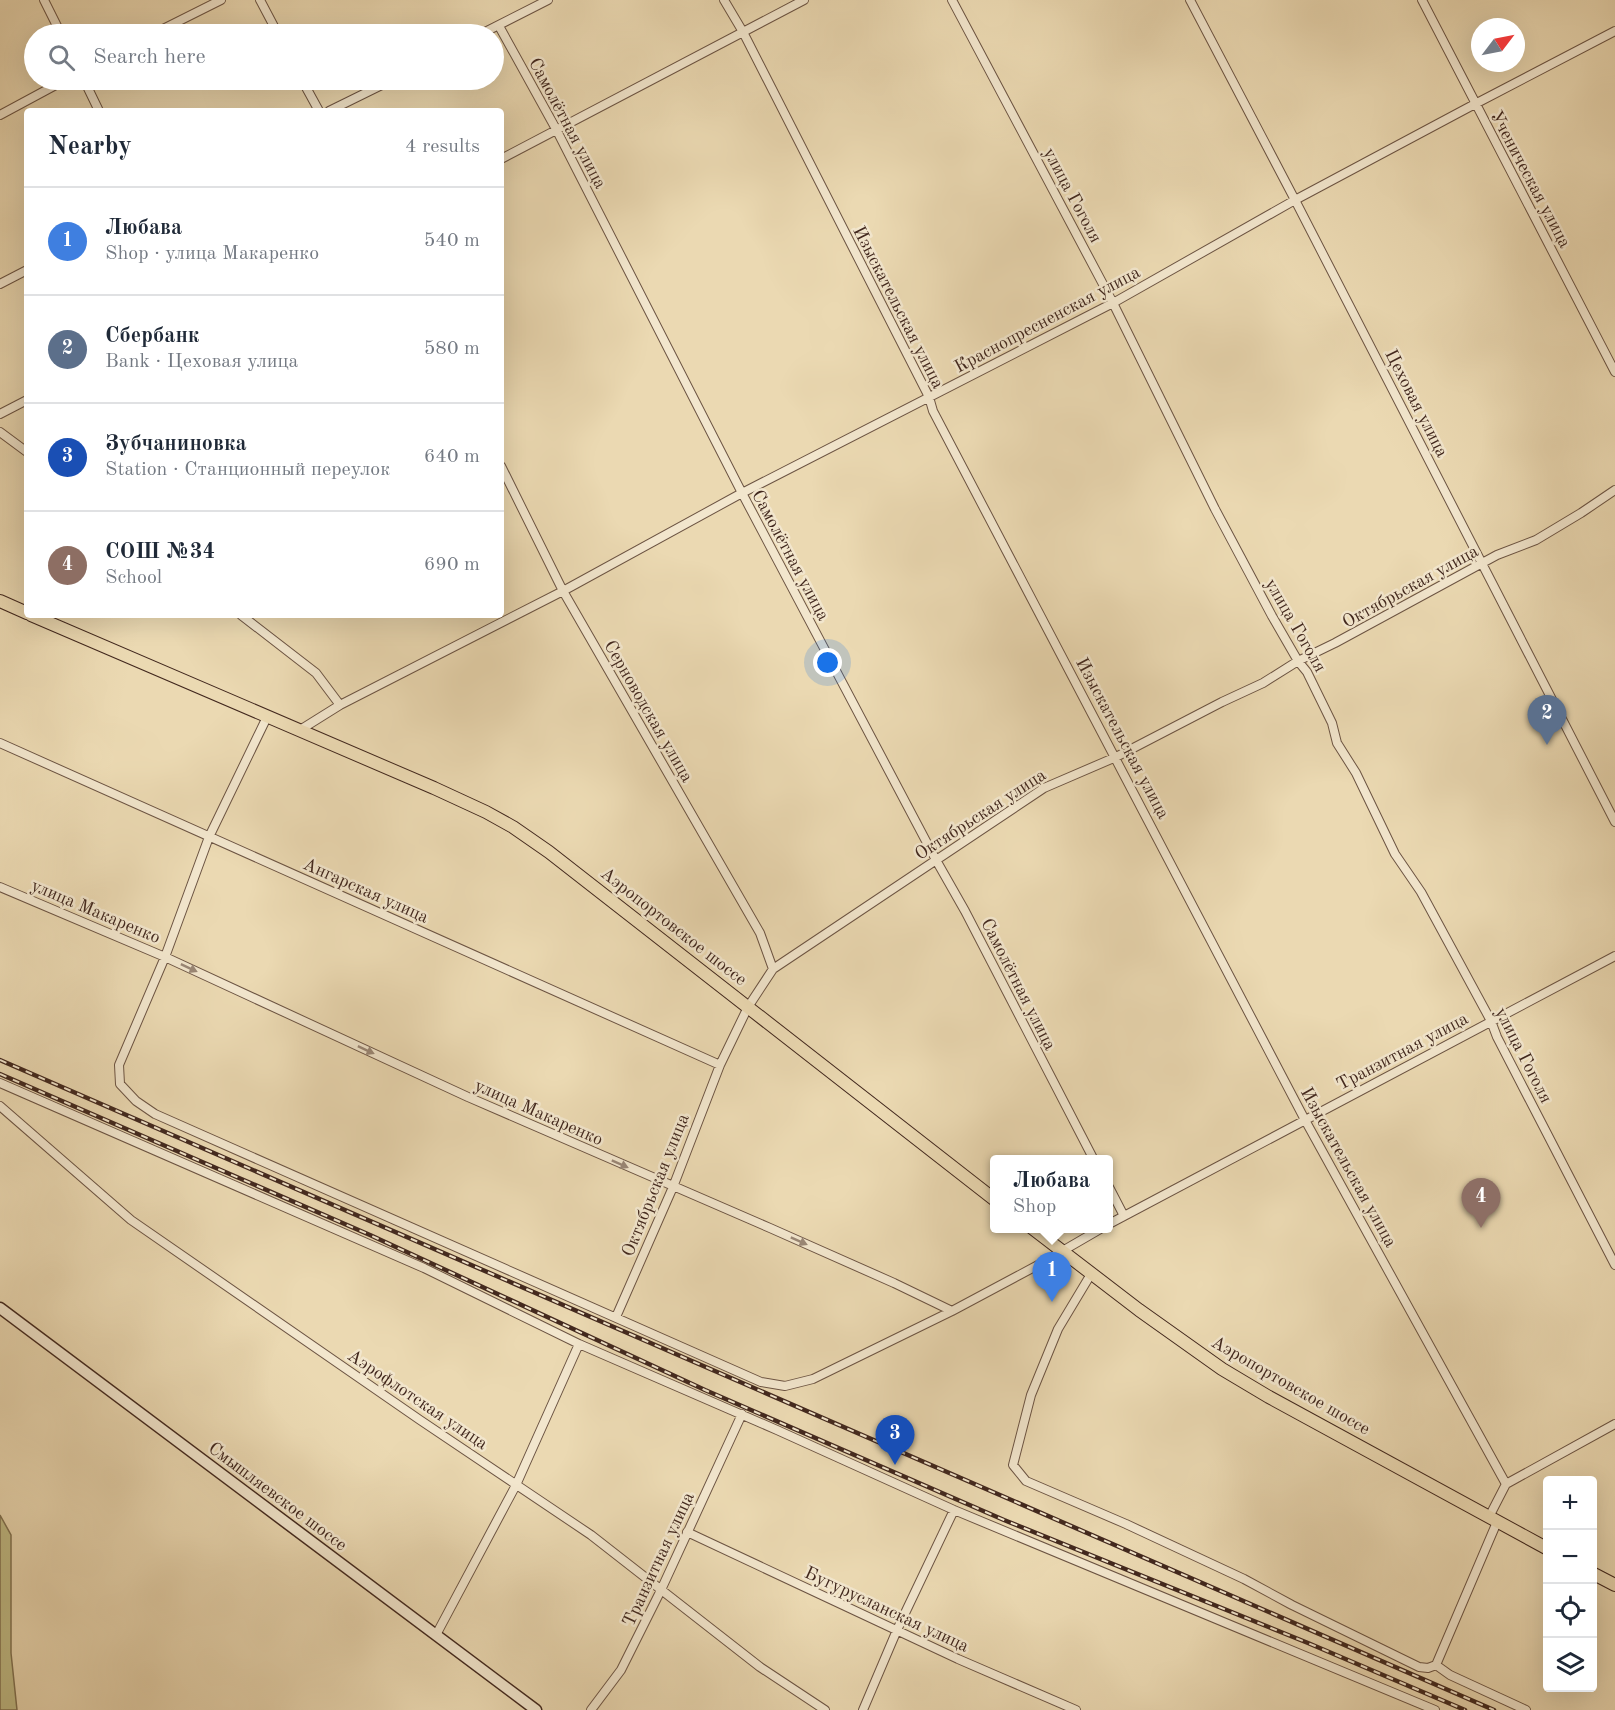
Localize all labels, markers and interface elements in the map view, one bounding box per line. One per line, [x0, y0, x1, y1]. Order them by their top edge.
north arrow [1471, 18, 1525, 72]
search box [24, 24, 504, 90]
icon: search [45, 41, 78, 74]
text: Search here [93, 46, 206, 68]
street label: Самолётная улица [525, 55, 609, 192]
street label: Ученическая улица [1486, 108, 1574, 251]
text: Nearby [48, 134, 132, 160]
text: 4 results [405, 137, 480, 157]
street label: улица Гоголя [1040, 145, 1105, 246]
text: Любава [105, 217, 182, 239]
street label: Изыскательская улица [849, 223, 947, 392]
text: 1 [62, 231, 73, 251]
text: 540 m [424, 231, 480, 251]
text: Shop · улица Макаренко [105, 244, 319, 264]
street label: Краснопресненская улица [952, 263, 1143, 377]
text: Сбербанк [105, 325, 199, 347]
text: 2 [62, 339, 73, 359]
text: 580 m [424, 339, 480, 359]
street label: Цеховая улица [1381, 347, 1451, 460]
text: Bank · Цеховая улица [105, 352, 298, 372]
text: Зубчаниновка [105, 433, 247, 455]
text: 3 [62, 447, 73, 467]
text: 640 m [424, 447, 480, 467]
text: Station · Станционный переулок [105, 460, 390, 480]
street label: Самолётная улица [748, 487, 832, 624]
text: СОШ №34 [105, 541, 215, 563]
street label: Октябрьская улица [1339, 542, 1482, 632]
text: 4 [62, 555, 73, 575]
text: 690 m [424, 555, 480, 575]
text: School [105, 568, 162, 588]
street label: улица Гоголя [1261, 576, 1329, 675]
street label: Серноводская улица [600, 637, 696, 786]
your location [813, 648, 842, 677]
street label: Изыскательская улица [1072, 655, 1172, 822]
pin: 2 [1528, 696, 1566, 745]
street label: Октябрьская улица [912, 766, 1049, 864]
street label: Ангарская улица [300, 855, 431, 927]
street label: Аэропортовское шоссе [597, 864, 750, 989]
street label: улица Макаренко [28, 877, 163, 947]
street label: Самолётная улица [977, 916, 1059, 1053]
one-way arrow [180, 964, 197, 973]
street label: улица Гоголя [1491, 1005, 1555, 1106]
street label: Транзитная улица [1334, 1010, 1471, 1094]
one-way arrow [357, 1045, 375, 1055]
street label: улица Макаренко [472, 1077, 606, 1149]
street label: Изыскательская улица [1297, 1084, 1400, 1251]
street label: Октябрьская улица [619, 1111, 693, 1259]
popup [990, 1155, 1113, 1233]
one-way arrow [612, 1159, 629, 1168]
text: Любава [1013, 1170, 1090, 1192]
pin: 4 [1462, 1178, 1500, 1228]
text: Shop [1013, 1197, 1056, 1217]
one-way arrow [791, 1237, 808, 1246]
pin: 1 [1032, 1252, 1072, 1302]
street label: Аэропортовское шоссе [1208, 1333, 1373, 1439]
street label: Аэрофлотская улица [344, 1346, 491, 1454]
pin: 3 [876, 1416, 914, 1465]
street label: Смышляевское шоссе [205, 1439, 350, 1555]
map controls [1543, 1476, 1597, 1692]
button: + [1543, 1476, 1597, 1530]
street label: Транзитная улица [620, 1489, 698, 1629]
button: − [1543, 1530, 1597, 1584]
street label: Бугурусланская улица [802, 1564, 972, 1656]
button: locate [1543, 1584, 1597, 1638]
button: layers [1543, 1638, 1597, 1692]

